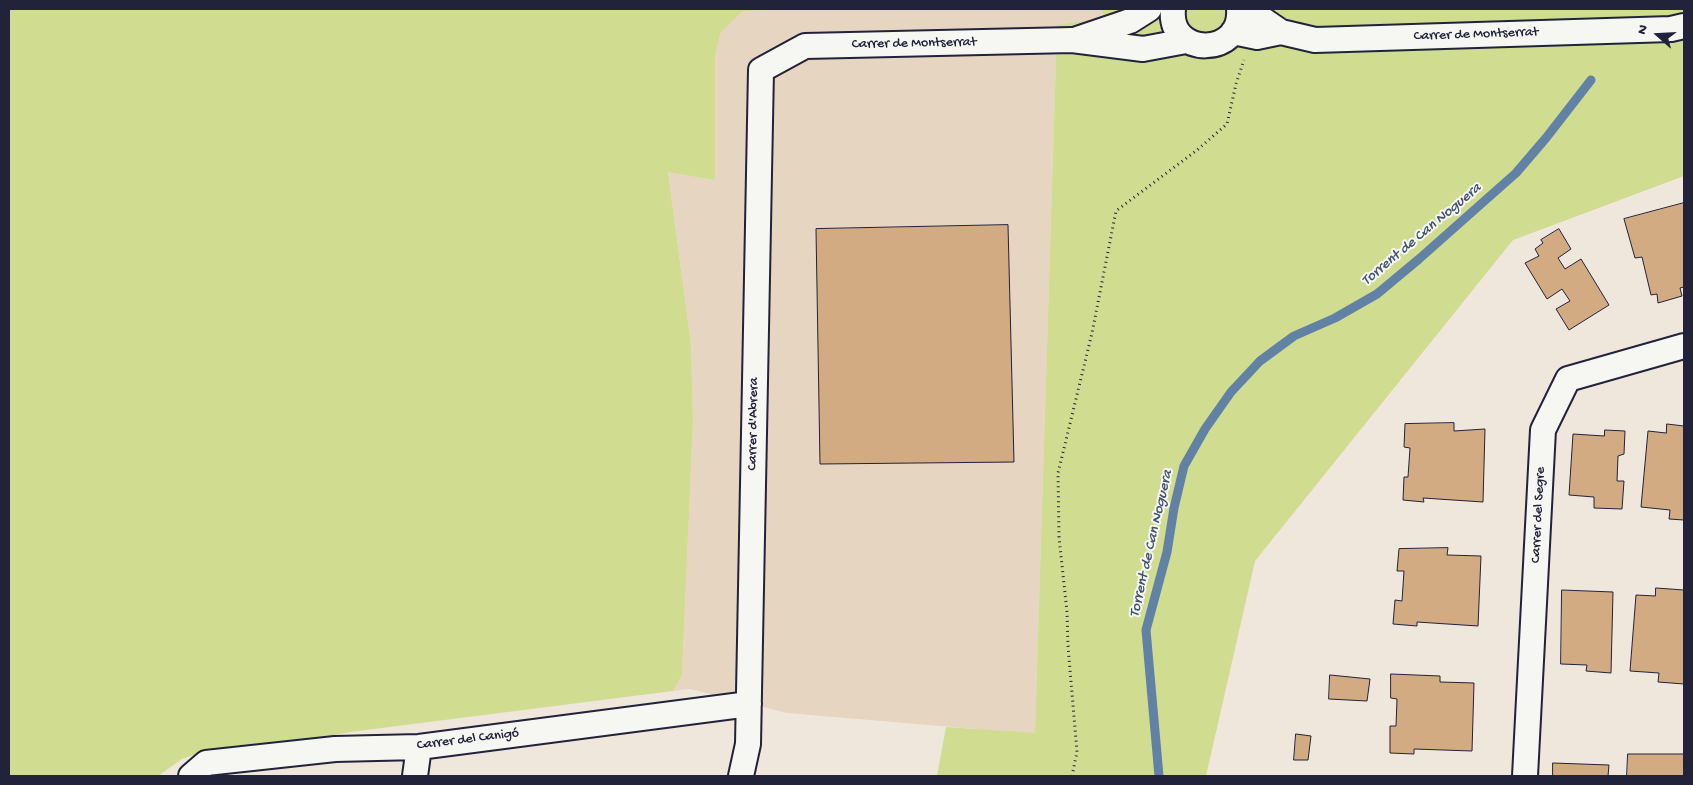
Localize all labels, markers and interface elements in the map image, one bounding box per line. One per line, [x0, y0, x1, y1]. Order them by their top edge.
north arrow [1633, 10, 1683, 60]
text: N [1634, 23, 1653, 37]
street label: Carrer de Montserrat [1413, 24, 1539, 46]
street label: Carrer de Montserrat [852, 35, 976, 53]
water label: Torrent de Can Noguera [1359, 180, 1485, 290]
street label: Carrer d'Abrera [745, 377, 763, 471]
street label: Carrer del Segre [1528, 466, 1550, 564]
water label: Torrent de Can Noguera [1126, 469, 1178, 619]
street label: Carrer del Canigó [416, 725, 520, 755]

